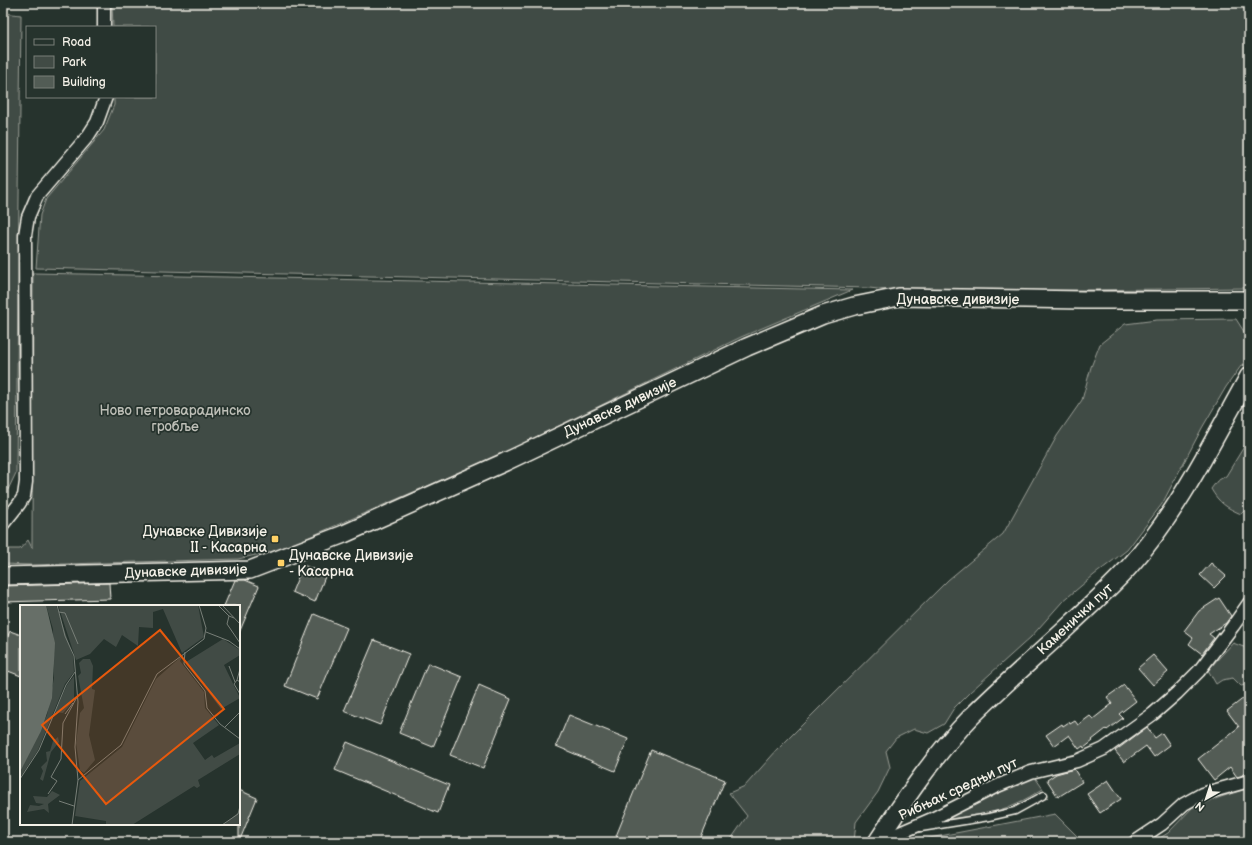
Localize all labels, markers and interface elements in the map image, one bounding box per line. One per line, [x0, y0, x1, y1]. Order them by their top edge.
legend [26, 26, 156, 98]
text: Road [62, 35, 91, 50]
text: Park [62, 55, 86, 70]
text: Building [62, 75, 106, 90]
street label: Дунавске дивизије [897, 291, 1020, 308]
street label: Дунавске дивизије [561, 373, 679, 441]
park label: Ново петроварадинско гробље [99, 402, 251, 435]
place label: Дунавске Дивизије II - Касарна [143, 523, 268, 556]
marker: Дунавске Дивизије II - Касарна [270, 534, 280, 544]
place label: Дунавске Дивизије - Касарна [289, 547, 413, 580]
marker: Дунавске Дивизије - Касарна [276, 558, 286, 568]
street label: Дунавске дивизије [124, 560, 248, 582]
street label: Каменички пут [1034, 579, 1117, 658]
inset map [20, 605, 240, 825]
street label: Рибњак средњи пут [896, 754, 1021, 824]
north arrow [1186, 779, 1226, 819]
text: N [1193, 799, 1207, 814]

